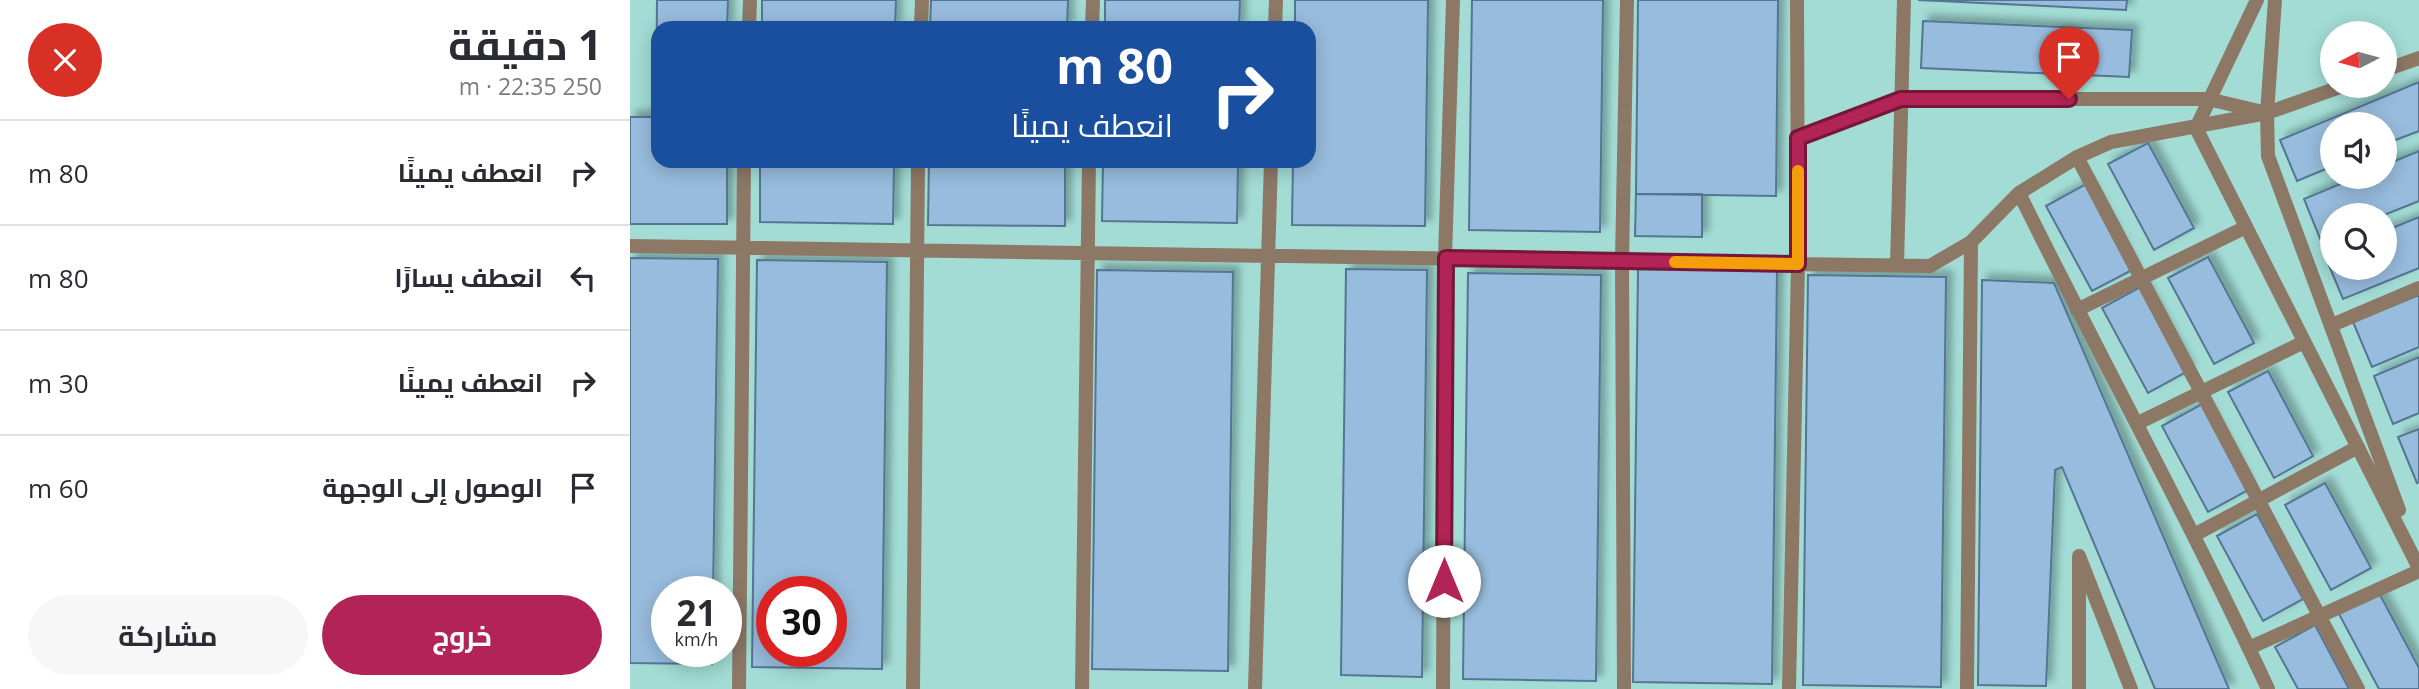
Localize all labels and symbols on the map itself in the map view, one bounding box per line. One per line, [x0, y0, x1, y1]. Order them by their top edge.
north arrow [2320, 21, 2398, 98]
pin [2039, 27, 2099, 99]
position arrow [1407, 544, 1481, 618]
speed limit sign: 30 [756, 576, 847, 667]

